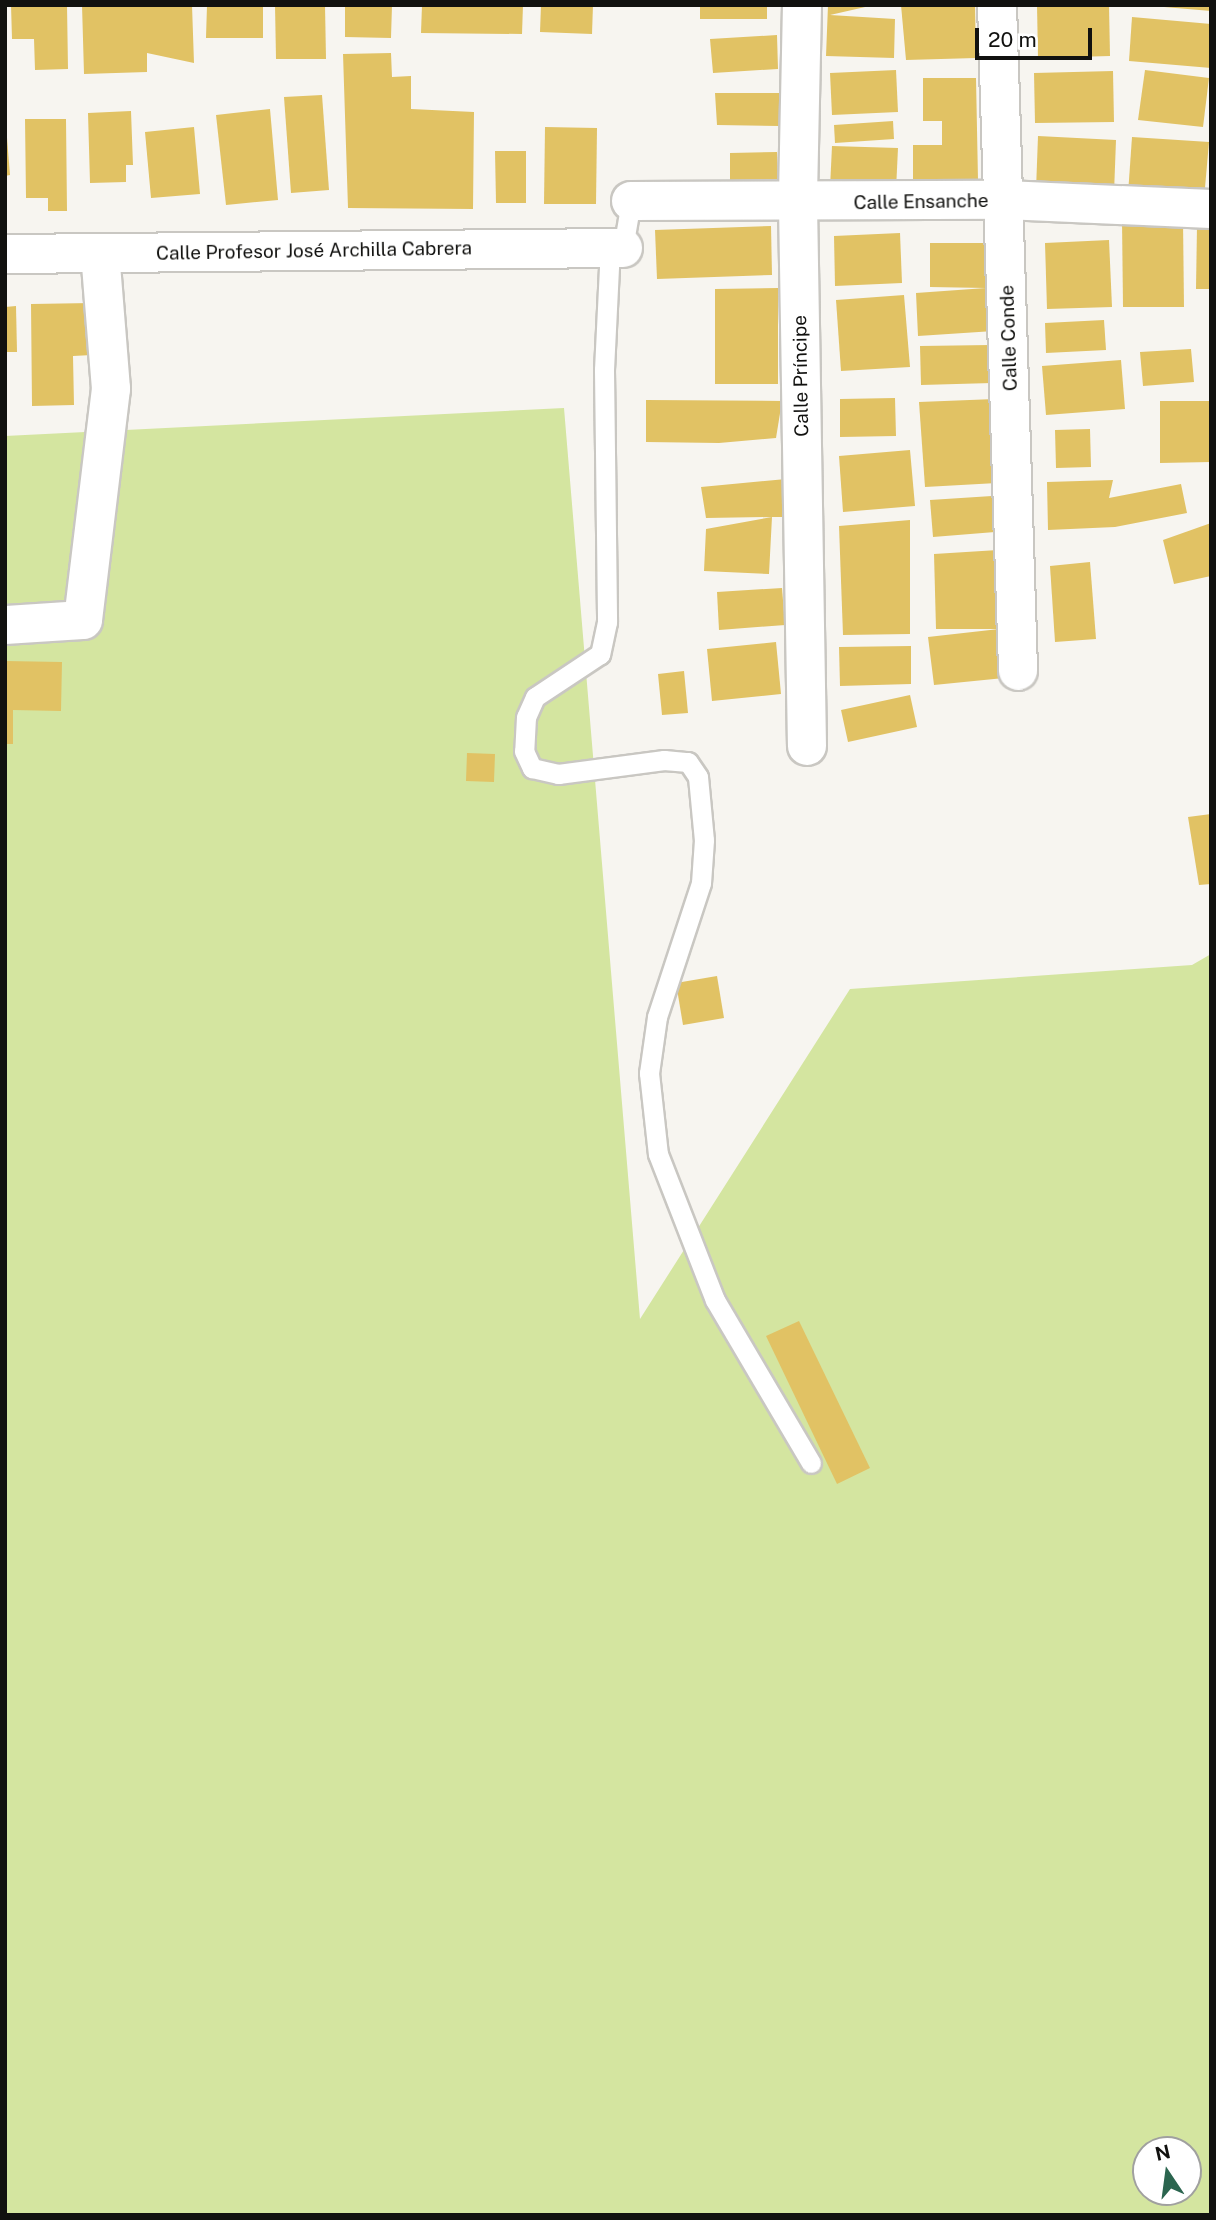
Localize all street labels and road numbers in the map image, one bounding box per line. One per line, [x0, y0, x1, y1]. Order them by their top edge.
street label: Calle Ensanche [853, 189, 989, 215]
street label: Calle Profesor José Archilla Cabrera [156, 237, 472, 265]
street label: Calle Conde [996, 284, 1022, 392]
street label: Calle Príncipe [789, 315, 813, 437]

